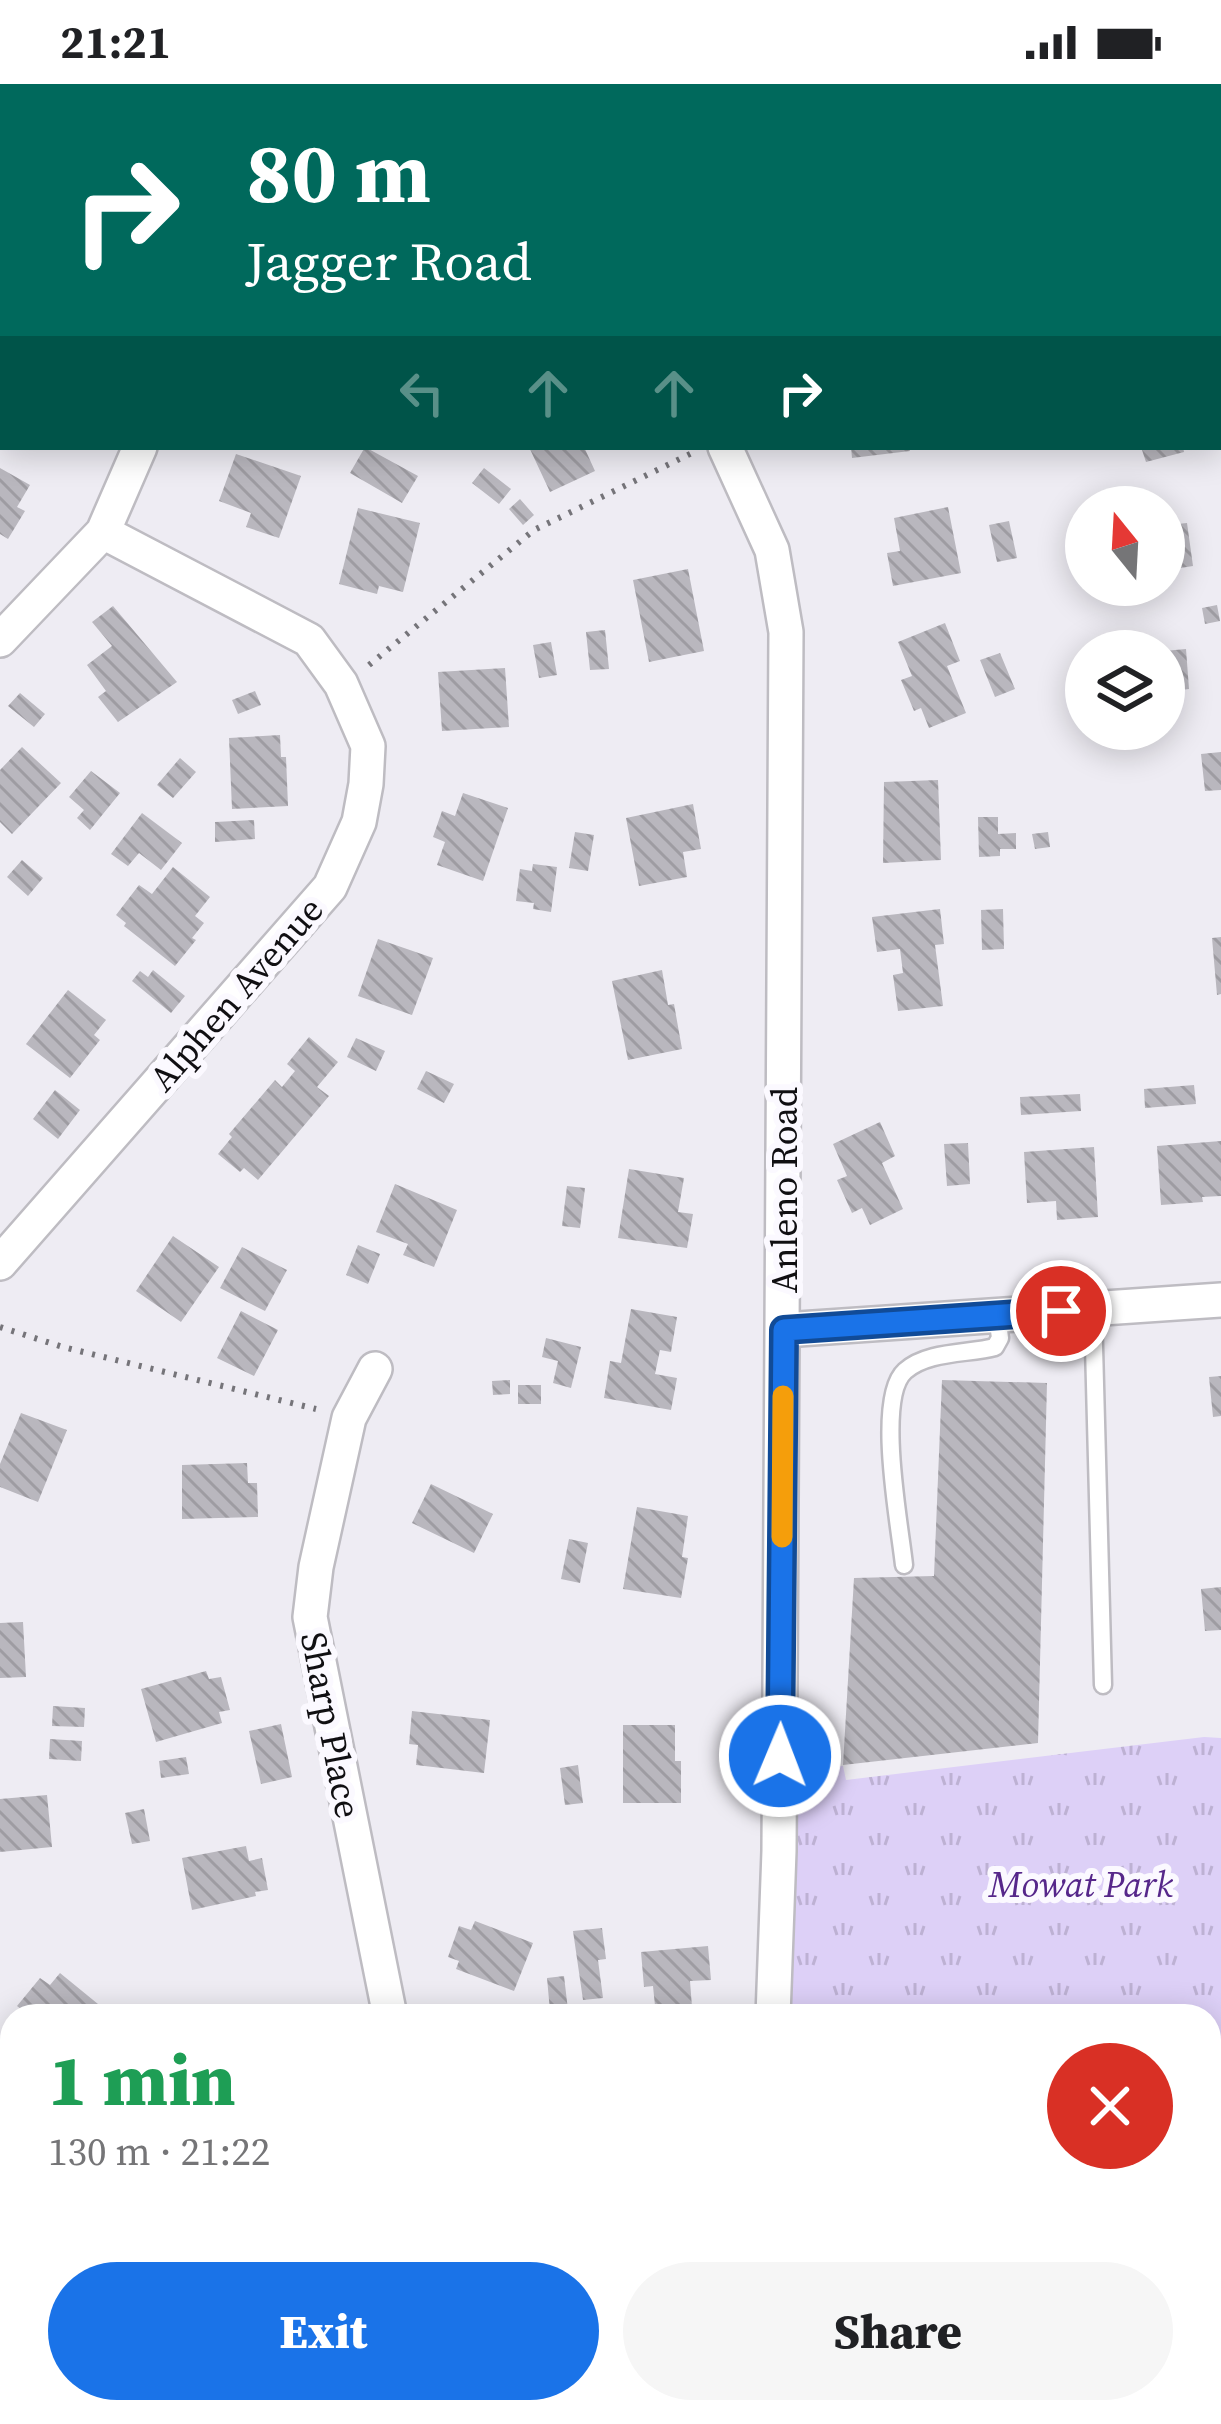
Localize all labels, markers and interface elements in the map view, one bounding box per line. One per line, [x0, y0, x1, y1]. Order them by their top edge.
text: 21:21 [60, 11, 171, 73]
text: 80 m [246, 115, 431, 230]
icon: right [48, 132, 204, 288]
text: Jagger Road [246, 224, 532, 298]
icon: left [389, 360, 455, 426]
icon: ahead [515, 360, 581, 426]
icon: ahead [641, 360, 707, 426]
icon: right [767, 360, 833, 426]
north arrow [1065, 486, 1185, 606]
map controls [1065, 486, 1185, 750]
button: layers [1065, 630, 1185, 750]
street label: Alphen Avenue [138, 886, 334, 1102]
street label: Anleno Road [760, 1087, 809, 1293]
pin [1010, 1260, 1112, 1362]
icon: arrive [1028, 1278, 1094, 1344]
street label: Sharp Place [289, 1628, 373, 1822]
position arrow [717, 1693, 843, 1819]
park label: Mowat Park [988, 1860, 1174, 1909]
text: 1 min [48, 2030, 236, 2129]
button: close [1047, 2043, 1173, 2169]
text: 130 m · 21:22 [48, 2125, 270, 2178]
button: Exit [48, 2262, 599, 2400]
button: Share [623, 2262, 1173, 2400]

